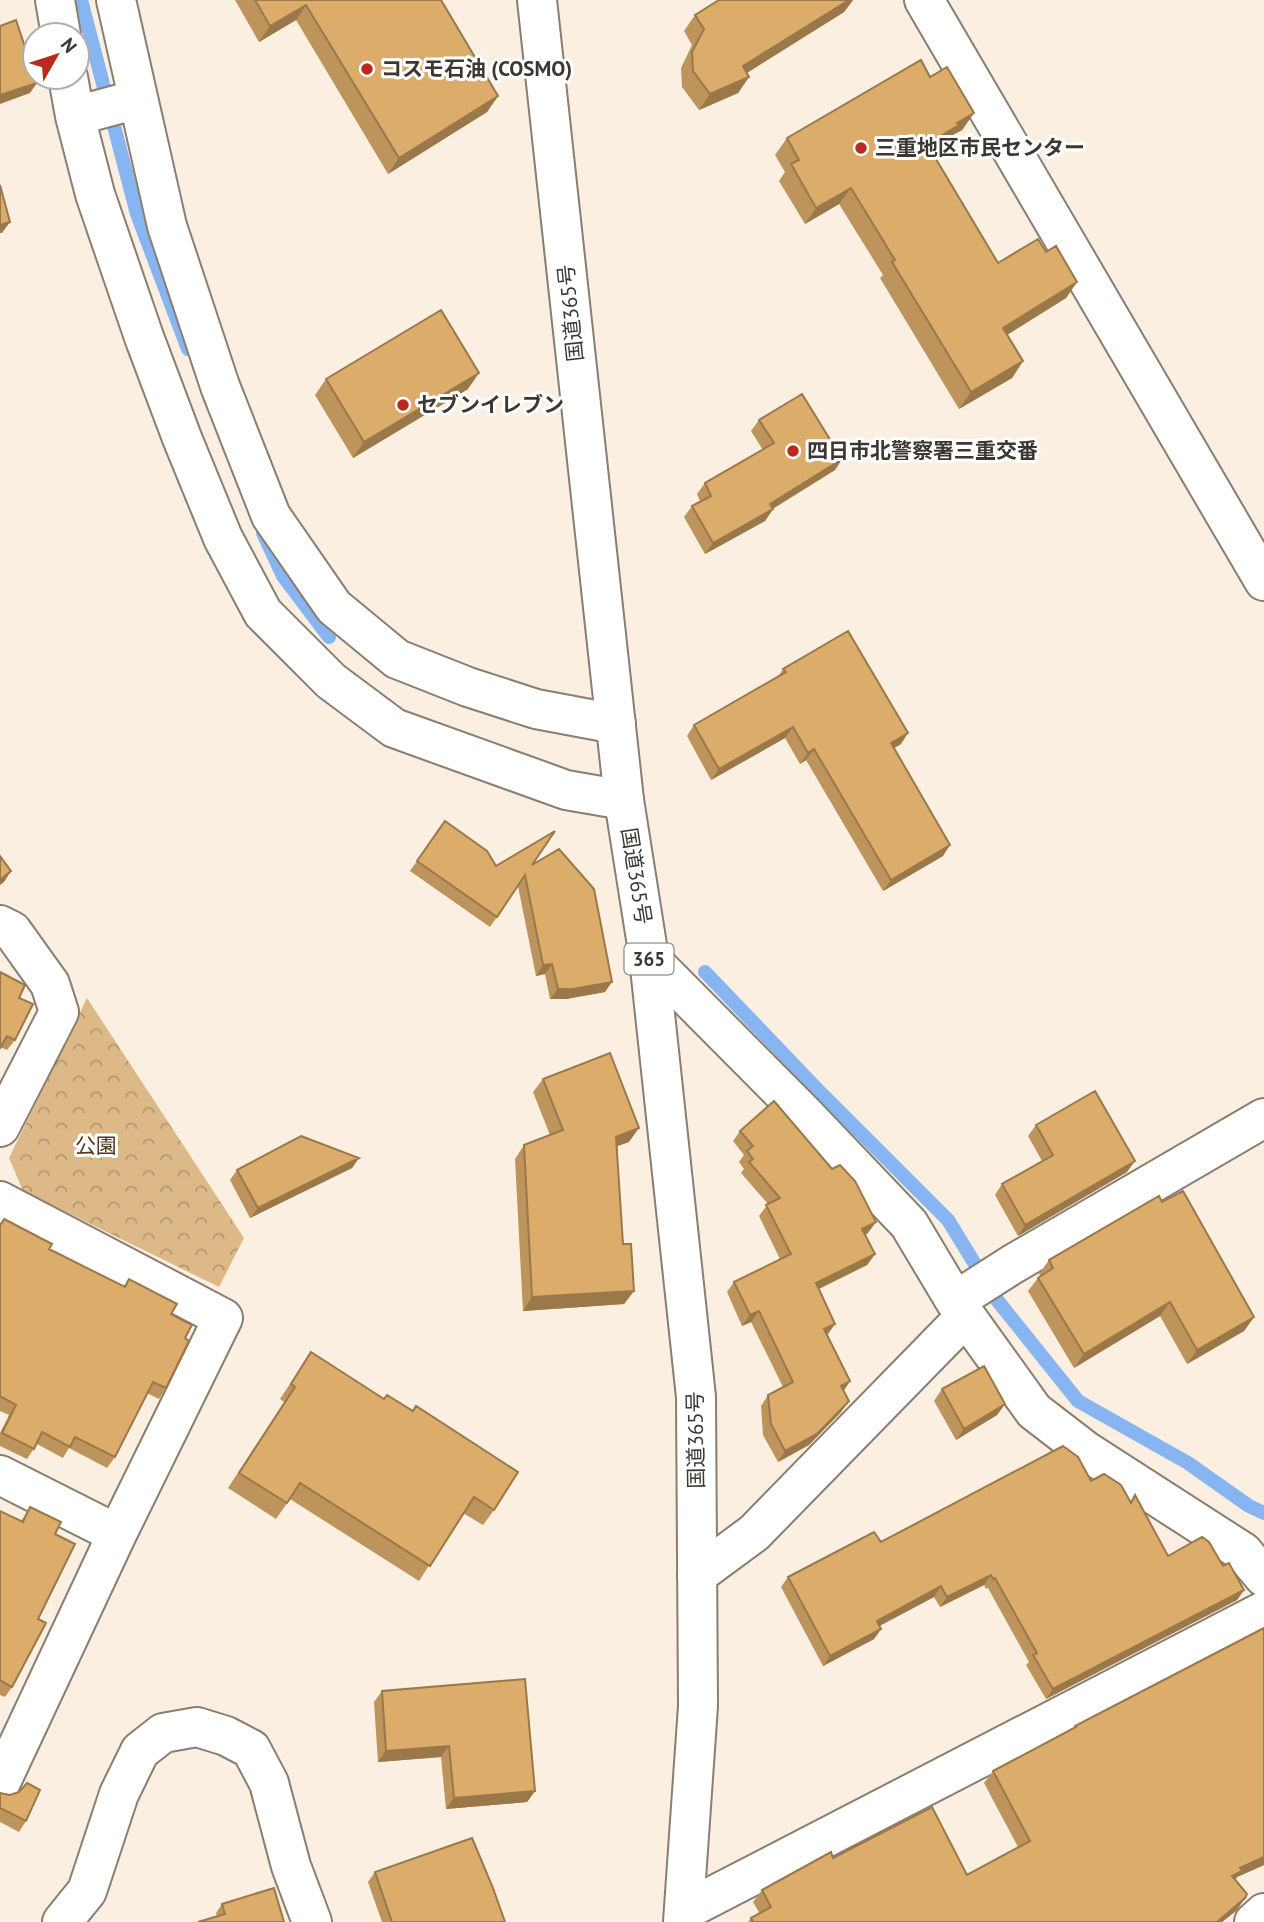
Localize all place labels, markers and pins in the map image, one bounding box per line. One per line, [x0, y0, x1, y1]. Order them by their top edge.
place label: コスモ石油 (COSMO) [381, 55, 572, 82]
marker: コスモ石油 (COSMO) [359, 61, 375, 77]
place label: 三重地区市民センター [875, 134, 1085, 161]
marker: 三重地区市民センター [853, 140, 869, 156]
place label: セブンイレブン [417, 391, 564, 418]
marker: セブンイレブン [395, 397, 411, 413]
place label: 四日市北警察署三重交番 [807, 437, 1038, 464]
marker: 四日市北警察署三重交番 [785, 443, 801, 459]

